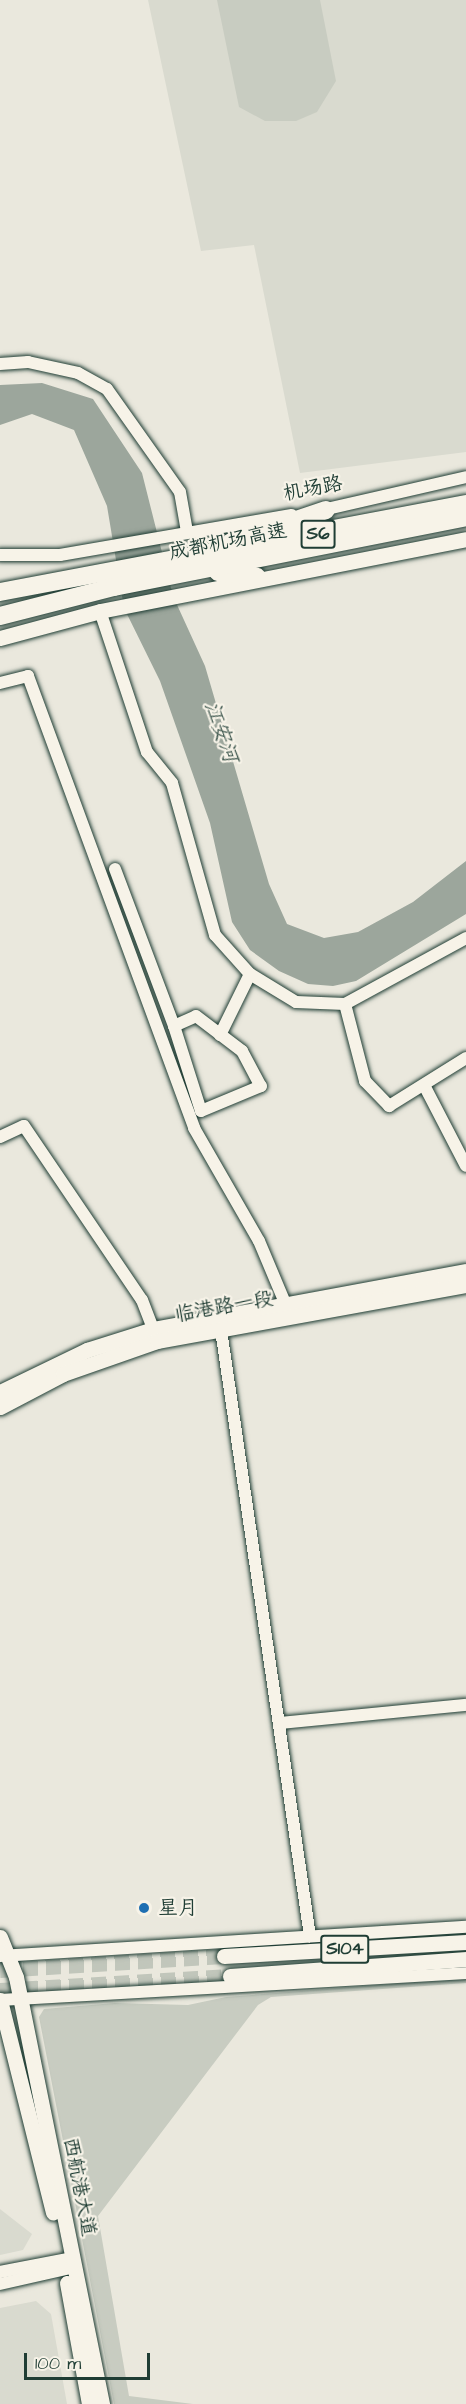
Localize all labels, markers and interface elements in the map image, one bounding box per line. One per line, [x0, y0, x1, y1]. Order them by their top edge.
street label: 机场路 [281, 471, 345, 507]
street label: 成都机场高速 [167, 519, 289, 565]
road number: S6 [300, 519, 336, 549]
water label: 江安河 [199, 698, 243, 766]
street label: 临港路一段 [173, 1286, 275, 1328]
place label: 星月 [158, 1896, 198, 1920]
marker: 星月 [135, 1899, 153, 1917]
road number: S104 [320, 1934, 370, 1964]
street label: 西航港大道 [58, 2136, 100, 2238]
scale bar [27, 2341, 153, 2379]
text: 100 m [35, 2351, 81, 2376]

